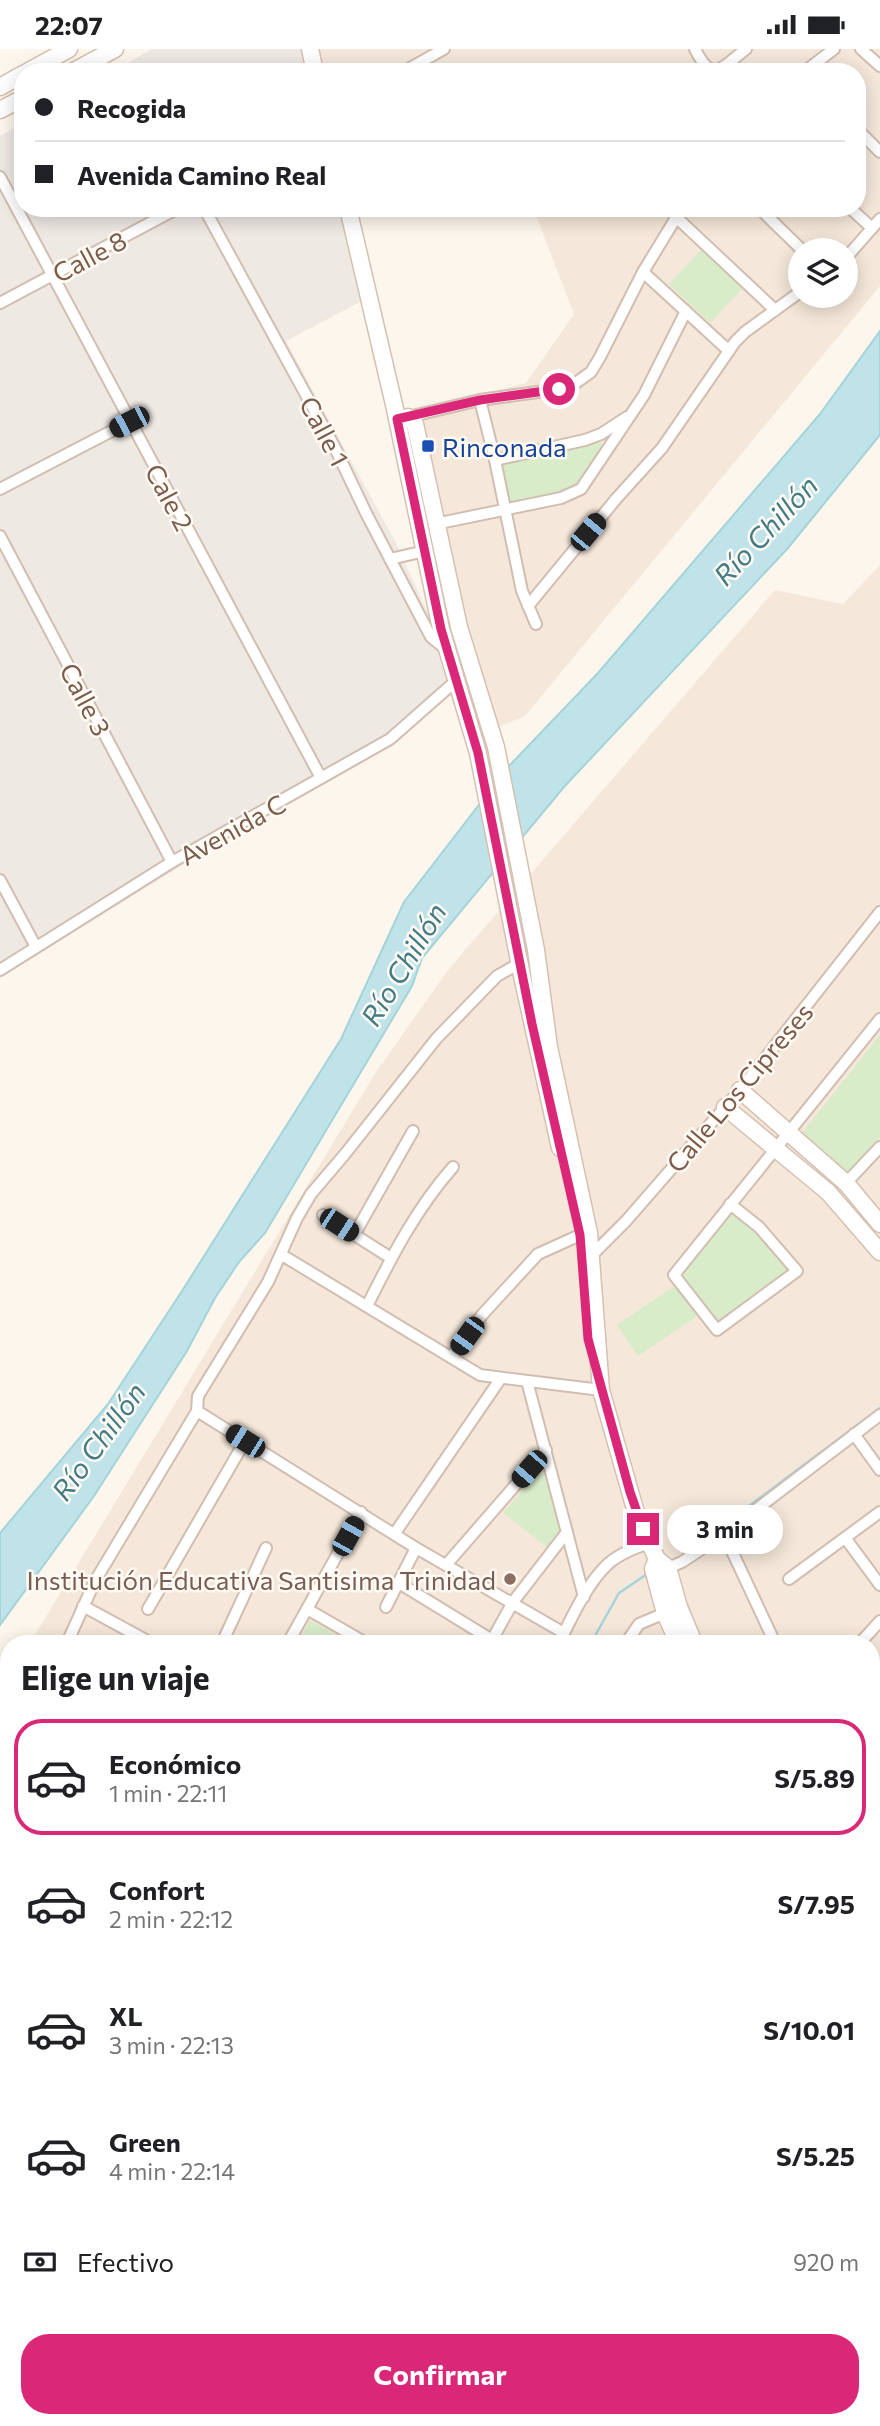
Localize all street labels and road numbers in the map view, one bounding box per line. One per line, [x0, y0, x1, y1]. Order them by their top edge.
street label: Calle 8 [47, 224, 131, 288]
street label: Calle 1 [294, 391, 356, 471]
street label: Cale 2 [140, 458, 200, 536]
street label: Calle 3 [54, 657, 118, 741]
street label: Avenida C [174, 787, 290, 871]
street label: Calle Los Cipreses [659, 996, 819, 1178]

